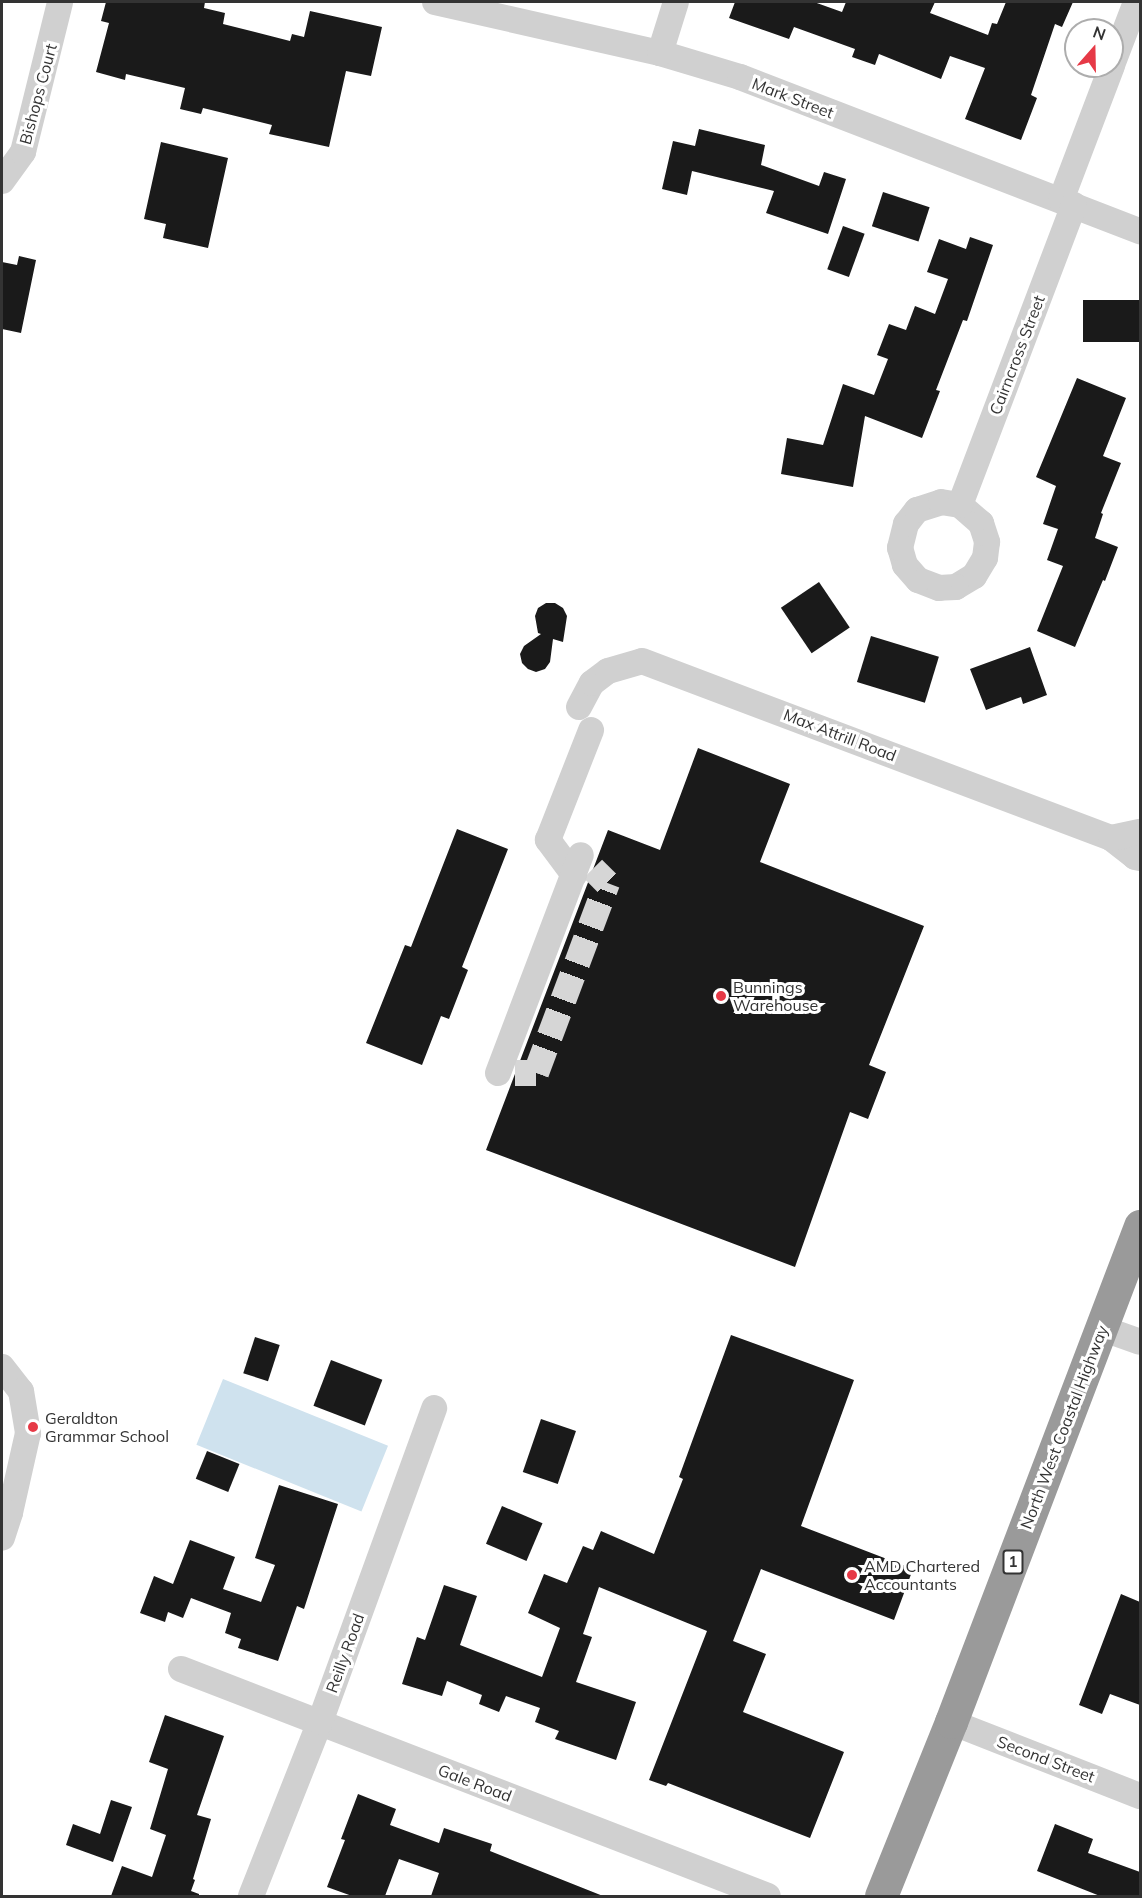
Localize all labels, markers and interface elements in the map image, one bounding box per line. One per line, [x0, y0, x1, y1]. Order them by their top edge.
north arrow [1064, 18, 1124, 78]
text: N [1090, 21, 1109, 44]
street label: Bishops Court [15, 42, 61, 146]
street label: Mark Street [750, 74, 836, 122]
street label: Cairncross Street [985, 293, 1049, 417]
street label: Max Attrill Road [781, 705, 899, 765]
place label: Bunnings Warehouse [733, 977, 818, 1015]
marker: Bunnings Warehouse [714, 989, 728, 1003]
street label: North West Coastal Highway [1016, 1322, 1112, 1532]
place label: Geraldton Grammar School [45, 1408, 169, 1446]
marker: Geraldton Grammar School [26, 1420, 40, 1434]
road number: 1 [1002, 1550, 1024, 1574]
place label: AMD Chartered Accountants [864, 1556, 980, 1594]
marker: AMD Chartered Accountants [845, 1568, 859, 1582]
street label: Reilly Road [322, 1611, 368, 1695]
street label: Second Street [994, 1732, 1098, 1786]
street label: Gale Road [436, 1760, 514, 1806]

